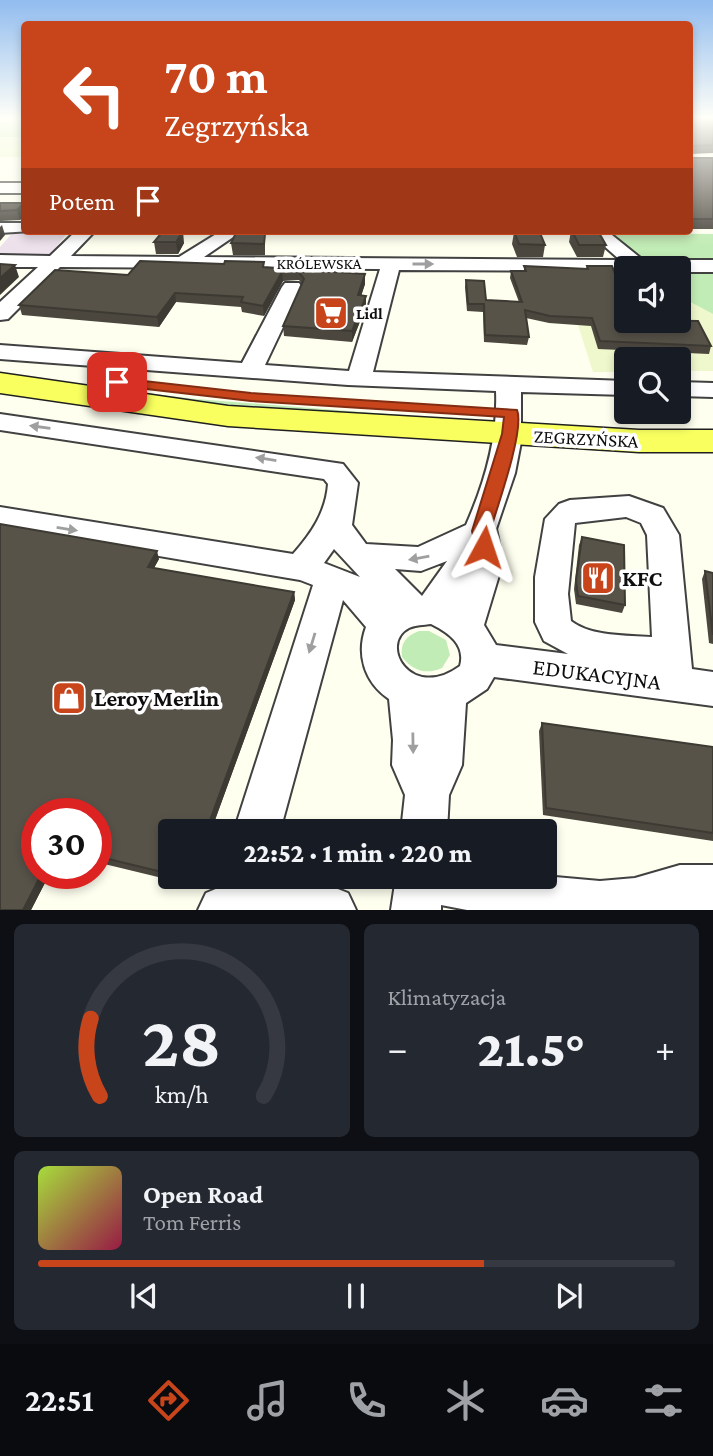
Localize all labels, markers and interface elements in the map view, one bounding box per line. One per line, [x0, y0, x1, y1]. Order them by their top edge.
icon: left [49, 49, 140, 140]
text: 70 m [164, 49, 268, 104]
text: Zegrzyńska [164, 107, 309, 143]
icon: arrive [129, 182, 167, 220]
text: Potem [49, 187, 115, 216]
street label: KRÓLEWSKA [276, 255, 362, 272]
map controls [614, 256, 691, 424]
button: sound [614, 256, 691, 333]
one-way arrow [412, 258, 434, 270]
supermarket icon: Lidl [312, 294, 350, 332]
place label: Lidl [356, 305, 383, 322]
button: search [614, 347, 691, 424]
pin [87, 352, 147, 412]
icon: arrive [98, 363, 136, 401]
one-way arrow [29, 422, 51, 433]
street label: ZEGRZYŃSKA [533, 425, 639, 452]
one-way arrow [254, 453, 276, 464]
position arrow [447, 510, 521, 584]
one-way arrow [56, 524, 78, 535]
one-way arrow [408, 553, 430, 564]
restaurant icon: KFC [579, 559, 617, 597]
place label: KFC [622, 565, 663, 591]
one-way arrow [307, 633, 317, 654]
street label: EDUKACYJNA [531, 653, 664, 695]
shop icon: Leroy Merlin [50, 679, 88, 717]
place label: Leroy Merlin [94, 685, 219, 711]
one-way arrow [407, 733, 419, 755]
speed limit sign: 30 [21, 798, 112, 889]
text: 22:52 · 1 min · 220 m [243, 839, 472, 868]
text: Klimatyzacja [388, 984, 506, 1010]
text: 28 [142, 1002, 221, 1083]
text: 21.5° [477, 1019, 585, 1077]
text: − [388, 1027, 408, 1069]
text: + [655, 1027, 675, 1069]
text: km/h [155, 1081, 209, 1108]
text: Open Road [143, 1180, 263, 1209]
text: Tom Ferris [143, 1209, 241, 1235]
icon: previous [125, 1277, 163, 1315]
icon: pause [337, 1277, 375, 1315]
icon: next [550, 1277, 588, 1315]
icon: directions [144, 1376, 193, 1425]
icon: music [243, 1376, 292, 1425]
icon: phone [342, 1376, 391, 1425]
icon: climate [441, 1376, 490, 1425]
icon: car [540, 1376, 589, 1425]
icon: filters [639, 1376, 688, 1425]
text: 22:51 [25, 1382, 94, 1418]

